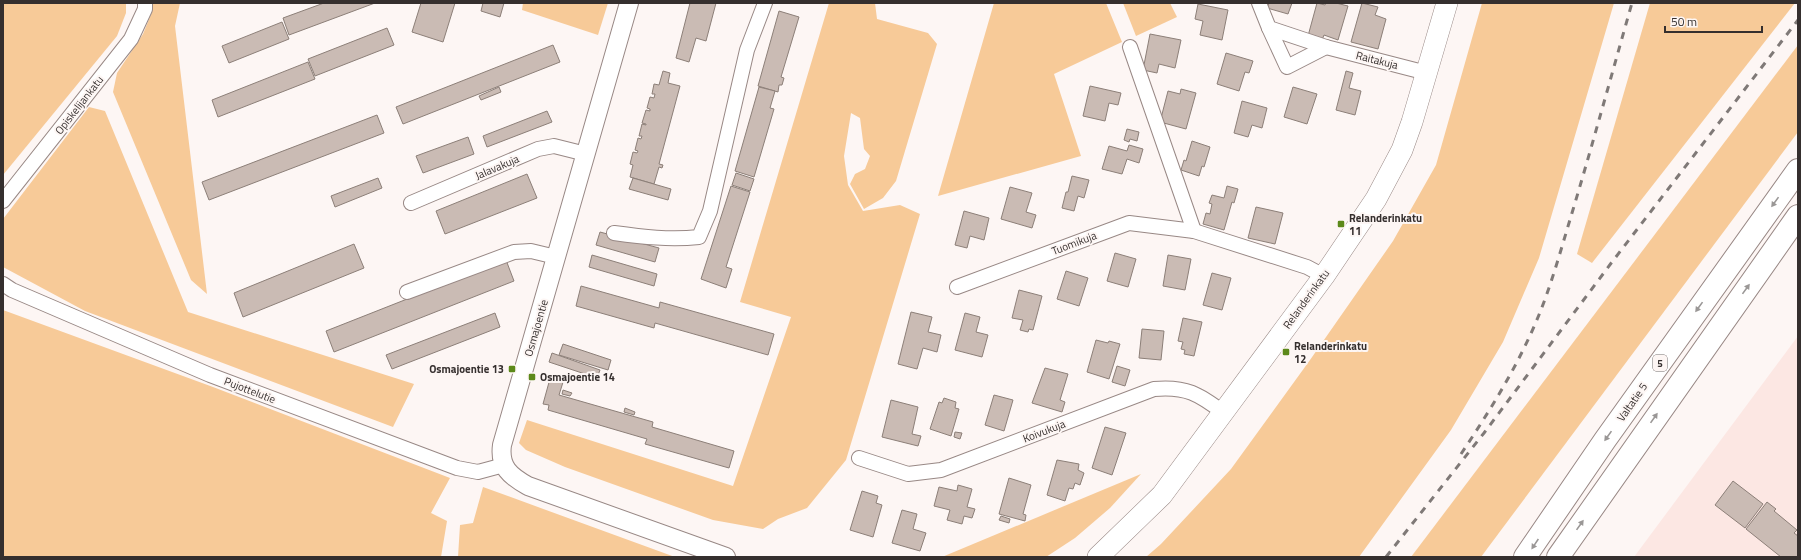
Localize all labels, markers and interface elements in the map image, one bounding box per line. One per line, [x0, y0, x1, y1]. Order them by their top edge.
scale bar [1665, 8, 1762, 34]
text: 50 m [1671, 12, 1697, 31]
street label: Raitakuja [1354, 47, 1400, 73]
street label: Opiskelijankatu [51, 72, 107, 138]
street label: Jalavakuja [473, 150, 522, 183]
one-way arrow [1771, 197, 1779, 207]
place label: Relanderinkatu 11 [1349, 210, 1422, 239]
marker: Relanderinkatu 11 [1336, 219, 1346, 229]
street label: Tuomikuja [1049, 227, 1099, 259]
street label: Relanderinkatu [1279, 266, 1333, 332]
one-way arrow [1741, 284, 1749, 294]
street label: Osmajoentie [520, 297, 552, 358]
one-way arrow [1695, 302, 1703, 313]
place label: Relanderinkatu 12 [1294, 338, 1367, 367]
marker: Relanderinkatu 12 [1281, 347, 1291, 357]
road number: 5 [1653, 355, 1667, 371]
place label: Osmajoentie 13 [429, 361, 504, 377]
marker: Osmajoentie 13 [507, 364, 517, 374]
place label: Osmajoentie 14 [540, 369, 615, 385]
marker: Osmajoentie 14 [527, 372, 537, 382]
street label: Pujottelutie [222, 373, 278, 407]
street label: Valtatie 5 [1613, 379, 1651, 425]
one-way arrow [1650, 413, 1658, 423]
street label: Koivukuja [1020, 415, 1068, 446]
one-way arrow [1604, 431, 1612, 442]
one-way arrow [1576, 520, 1584, 530]
one-way arrow [1531, 538, 1539, 549]

